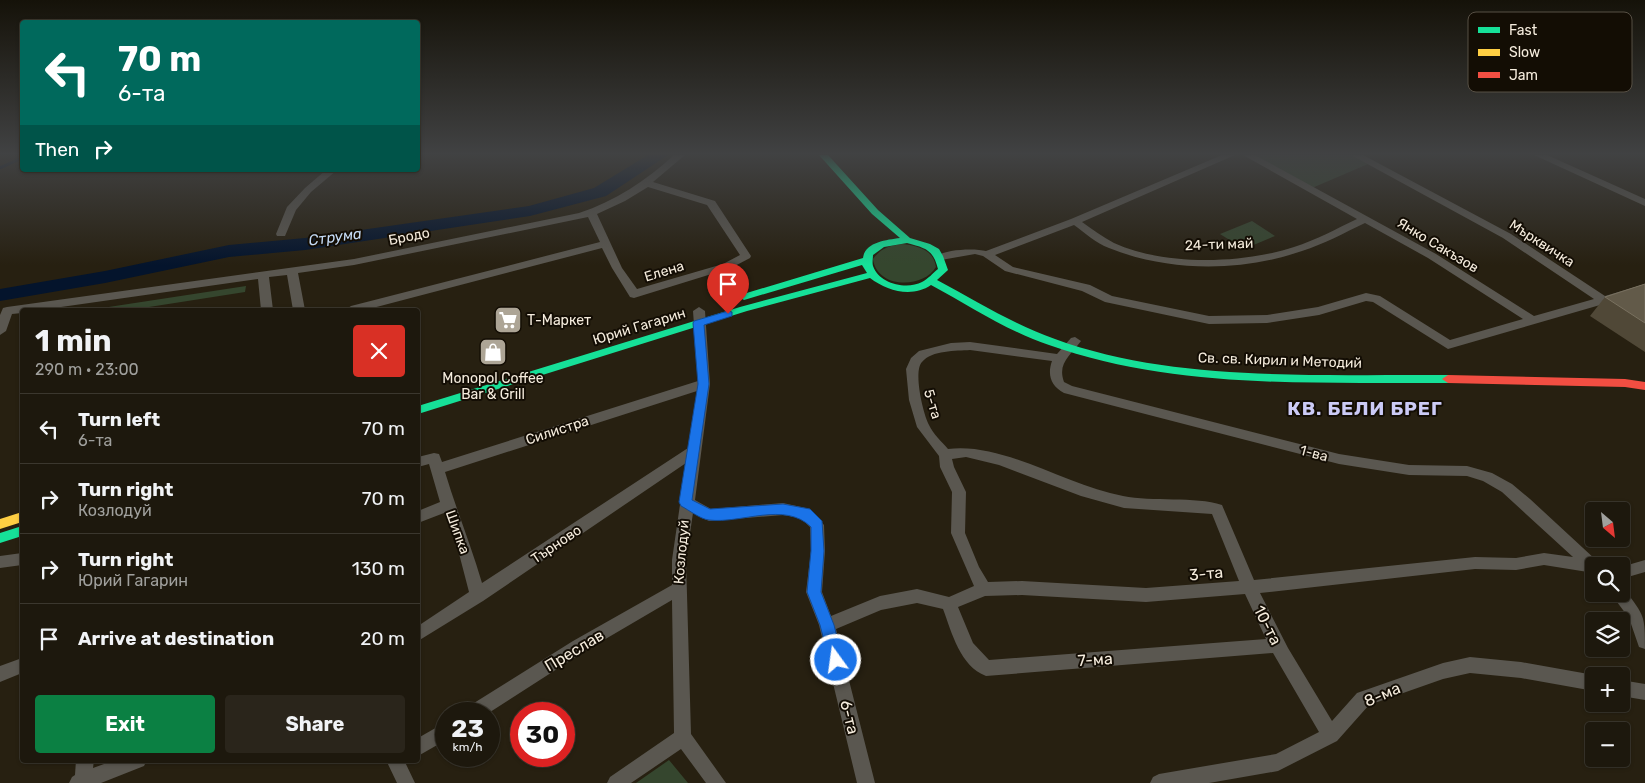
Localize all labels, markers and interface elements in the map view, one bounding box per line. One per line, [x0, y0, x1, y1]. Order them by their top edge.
legend [1468, 12, 1632, 92]
text: Fast [1509, 22, 1538, 39]
text: 70 m [118, 38, 201, 80]
icon: left [35, 40, 100, 105]
text: Slow [1509, 44, 1540, 61]
text: Jam [1509, 67, 1538, 84]
text: 6-та [118, 80, 165, 107]
icon: right [89, 135, 117, 163]
text: Then [35, 138, 79, 161]
street label: Янко Сакъзов [1394, 214, 1482, 276]
street label: Мърквичка [1506, 216, 1578, 271]
water label: Струма [307, 224, 363, 250]
street label: Бродо [387, 224, 431, 249]
street label: 24-ти май [1184, 235, 1254, 254]
street label: Елена [642, 257, 686, 286]
pin [707, 263, 749, 314]
icon: arrive [714, 270, 742, 298]
street label: Юрий Гагарин [591, 304, 688, 349]
supermarket icon: Т-Маркет [493, 305, 523, 335]
place label: Т-Маркет [527, 312, 591, 329]
text: 1 min [35, 323, 112, 359]
button: close [353, 325, 405, 377]
shop icon: Monopol Coffee Bar & Grill [478, 337, 508, 367]
street label: Св. св. Кирил и Методий [1198, 349, 1362, 372]
text: 290 m · 23:00 [35, 360, 139, 379]
place label: Monopol Coffee Bar & Grill [442, 370, 544, 403]
street label: 5-та [920, 387, 945, 421]
district label: КВ. БЕЛИ БРЕГ [1287, 397, 1443, 420]
text: Turn left [78, 408, 160, 431]
street label: Силистра [523, 412, 591, 449]
icon: left [35, 415, 63, 443]
text: 70 m [362, 417, 405, 440]
text: 6-та [78, 431, 112, 450]
street label: 1-ва [1298, 442, 1330, 465]
text: Turn right [78, 478, 173, 501]
icon: right [35, 485, 63, 513]
text: 70 m [362, 487, 405, 510]
text: Козлодуй [78, 501, 152, 520]
north arrow [1585, 502, 1630, 548]
map controls [1585, 502, 1630, 767]
street label: Шипка [442, 508, 473, 556]
street label: Козлодуй [670, 519, 693, 585]
street label: Търново [528, 521, 585, 567]
text: Turn right [78, 548, 173, 571]
icon: right [35, 555, 63, 583]
text: 130 m [352, 557, 405, 580]
button: search [1585, 557, 1630, 602]
street label: 3-та [1188, 563, 1224, 584]
text: Юрий Гагарин [78, 571, 188, 590]
street label: 10-та [1250, 602, 1286, 648]
button: layers [1585, 612, 1630, 657]
icon: arrive [35, 625, 63, 653]
street label: Преслав [541, 625, 607, 676]
text: Arrive at destination [78, 627, 274, 650]
text: 20 m [360, 627, 405, 650]
position arrow [809, 633, 861, 685]
street label: 7-ма [1077, 649, 1113, 670]
button: + [1585, 667, 1630, 712]
street label: 8-ма [1361, 678, 1403, 711]
button: Exit [35, 695, 215, 753]
button: Share [225, 695, 405, 753]
street label: 6-та [836, 698, 863, 736]
speed limit sign: 30 [510, 702, 575, 767]
text: 23 [451, 714, 484, 743]
button: − [1585, 722, 1630, 767]
text: km/h [453, 740, 482, 754]

